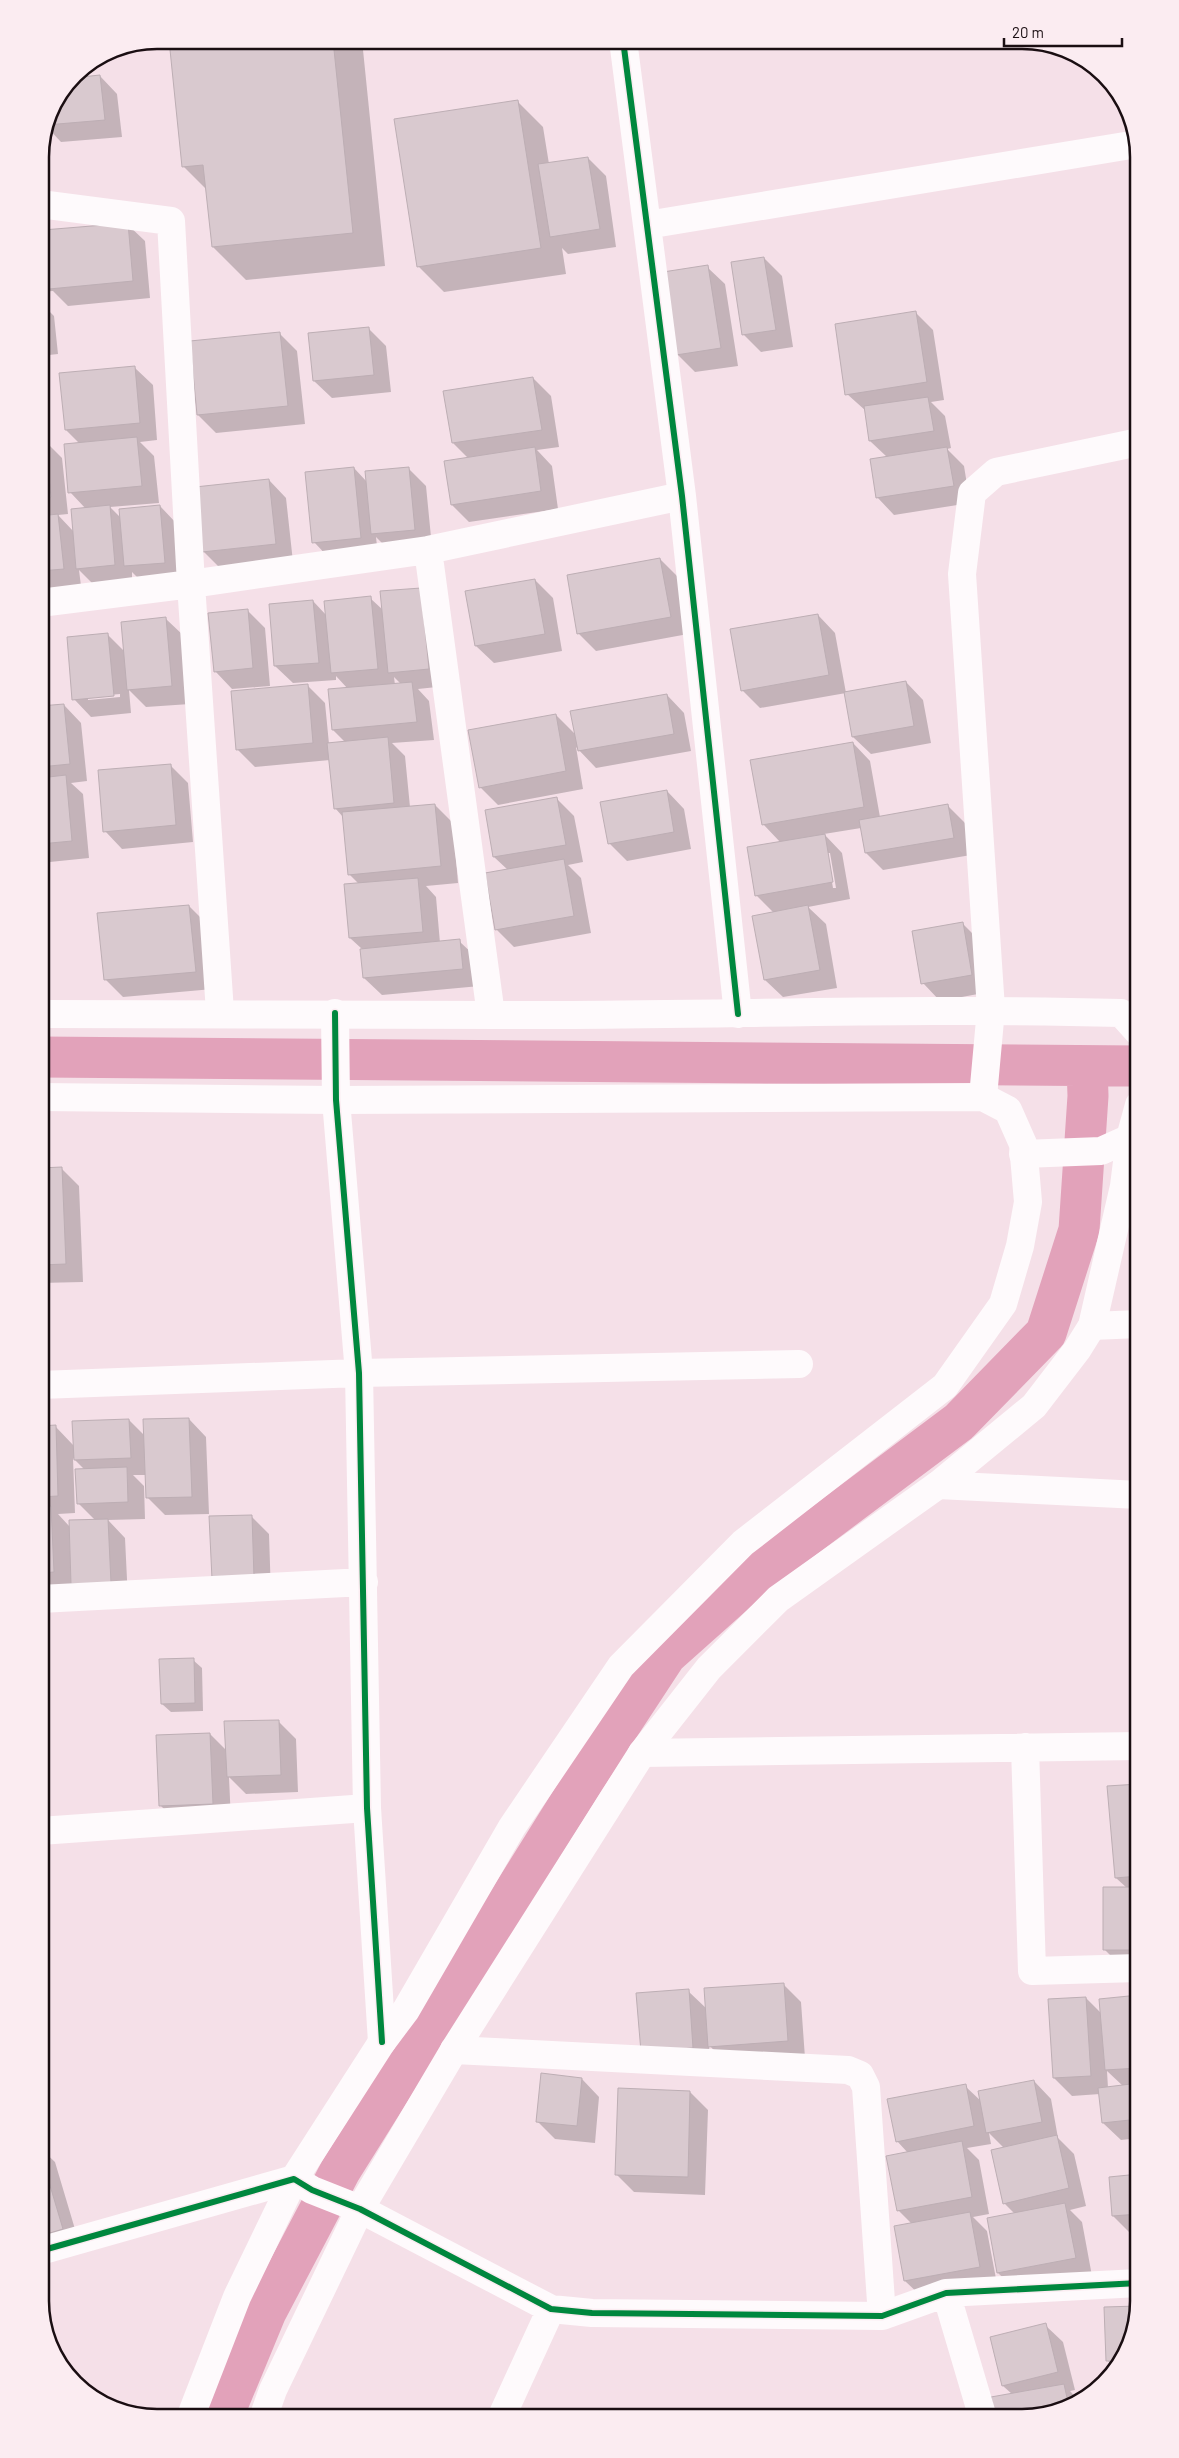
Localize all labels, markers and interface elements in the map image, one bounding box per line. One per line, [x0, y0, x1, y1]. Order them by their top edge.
scale bar [1004, 15, 1122, 47]
text: 20 m [1012, 23, 1044, 41]

